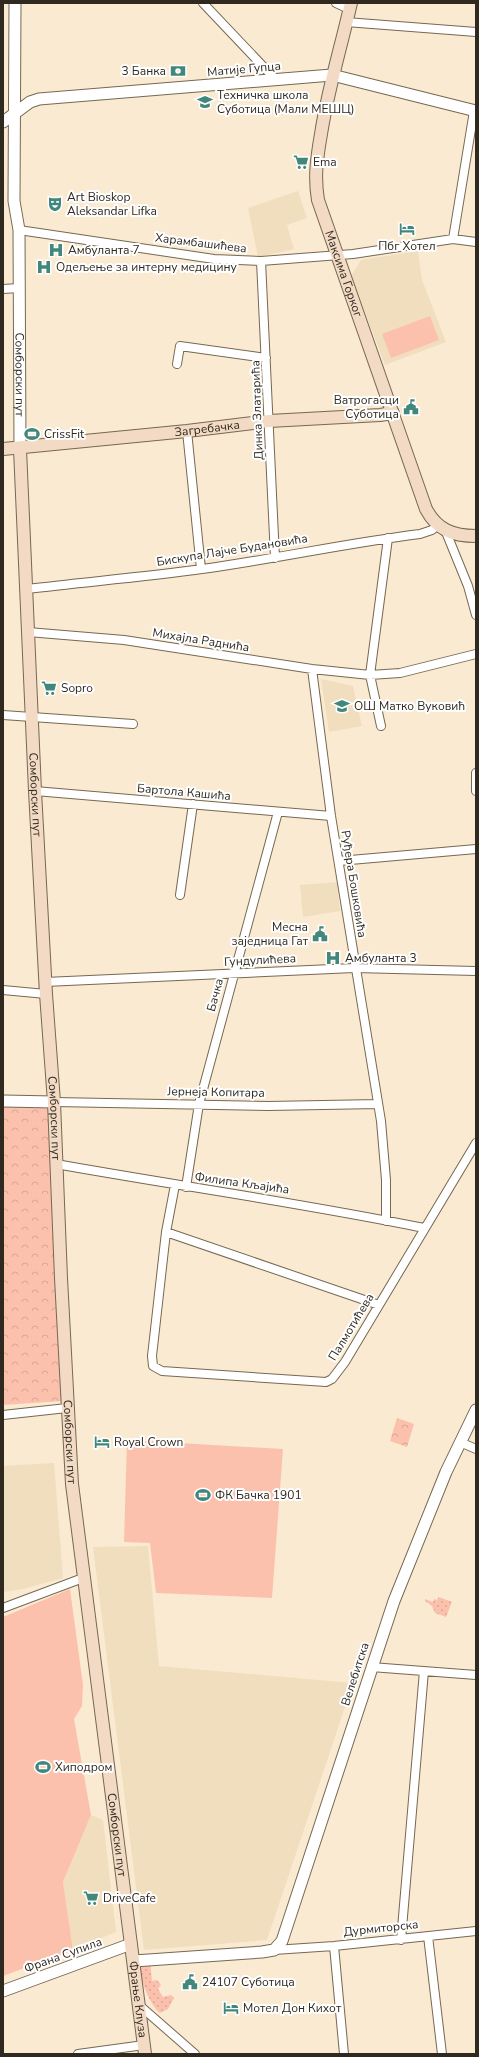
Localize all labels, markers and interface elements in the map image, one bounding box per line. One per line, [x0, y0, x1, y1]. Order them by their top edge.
street label: Матије Гупца [206, 58, 282, 80]
bank icon: 3 Банка [169, 62, 187, 80]
place label: 3 Банка [122, 63, 166, 79]
place label: Техничка школа Суботица (Мали МЕШЦ) [217, 87, 355, 117]
school or university icon: Техничка школа Суботица (Мали МЕШЦ) [196, 93, 214, 111]
supermarket icon: Ema [292, 153, 310, 171]
place label: Ema [313, 154, 337, 170]
place label: Art Bioskop Aleksandar Lifka [67, 189, 157, 219]
theatre icon: Art Bioskop Aleksandar Lifka [46, 195, 64, 213]
hotel icon: Пбг Хотел [398, 220, 416, 238]
street label: Максима Горког [321, 228, 367, 320]
street label: Харамбашићева [154, 229, 248, 257]
place label: Пбг Хотел [378, 238, 436, 254]
hospital icon: Амбуланта 7 [47, 241, 65, 259]
place label: Амбуланта 7 [68, 242, 140, 258]
hospital icon: Одељење за интерну медицину [35, 258, 53, 276]
place label: Одељење за интерну медицину [56, 259, 237, 275]
street label: Сомборски пут [11, 332, 28, 417]
street label: Динка Златарића [247, 360, 267, 460]
place label: Ватрогасци Суботица [334, 392, 399, 422]
public building icon: Ватрогасци Суботица [402, 398, 420, 416]
street label: Загребачка [174, 417, 241, 440]
sports icon: CrissFit [23, 425, 41, 443]
place label: CrissFit [44, 426, 85, 442]
street label: Бискупа Лајче Будановића [155, 530, 309, 570]
street label: Михајла Раднића [151, 624, 251, 656]
supermarket icon: Sopro [40, 679, 58, 697]
place label: Sopro [61, 680, 93, 696]
school or university icon: ОШ Матко Вуковић [333, 697, 351, 715]
place label: ОШ Матко Вуковић [354, 698, 465, 714]
street label: Сомборски пут [25, 752, 46, 838]
street label: Бартола Кашића [136, 780, 232, 804]
street label: Руђера Бошковића [338, 829, 370, 939]
place label: Месна заједница Гат [232, 919, 309, 949]
public building icon: Месна заједница Гат [311, 925, 329, 943]
hospital icon: Амбуланта 3 [324, 949, 342, 967]
street label: Гундулићева [224, 950, 296, 970]
place label: Амбуланта 3 [345, 950, 417, 966]
street label: Бачка [203, 977, 227, 1013]
street label: Сомборски пут [44, 1075, 64, 1161]
street label: Јернеја Копитара [166, 1083, 265, 1101]
street label: Филипа Кљајића [194, 1168, 290, 1198]
street label: Палмотићева [325, 1290, 377, 1364]
street label: Сомборски пут [60, 1399, 80, 1485]
hotel icon: Royal Crown [93, 1433, 111, 1451]
place label: Royal Crown [114, 1434, 183, 1450]
sports icon: ФК Бачка 1901 [194, 1486, 212, 1504]
place label: ФК Бачка 1901 [215, 1487, 302, 1503]
street label: Велебитска [337, 1640, 373, 1708]
sports icon: Хиподром [34, 1758, 52, 1776]
place label: Хиподром [55, 1759, 113, 1775]
street label: Сомборски пут [104, 1792, 130, 1878]
supermarket icon: DriveCafe [82, 1889, 100, 1907]
place label: DriveCafe [103, 1890, 156, 1906]
street label: Дурмиторска [343, 1916, 419, 1940]
street label: Франа Супила [22, 1933, 104, 1977]
street label: Фрање Клуза [125, 1960, 151, 2039]
public building icon: 24107 Суботица [181, 1973, 199, 1991]
place label: 24107 Суботица [202, 1974, 295, 1990]
hotel icon: Мотел Дон Кихот [222, 1999, 240, 2017]
place label: Мотел Дон Кихот [243, 2000, 342, 2016]

